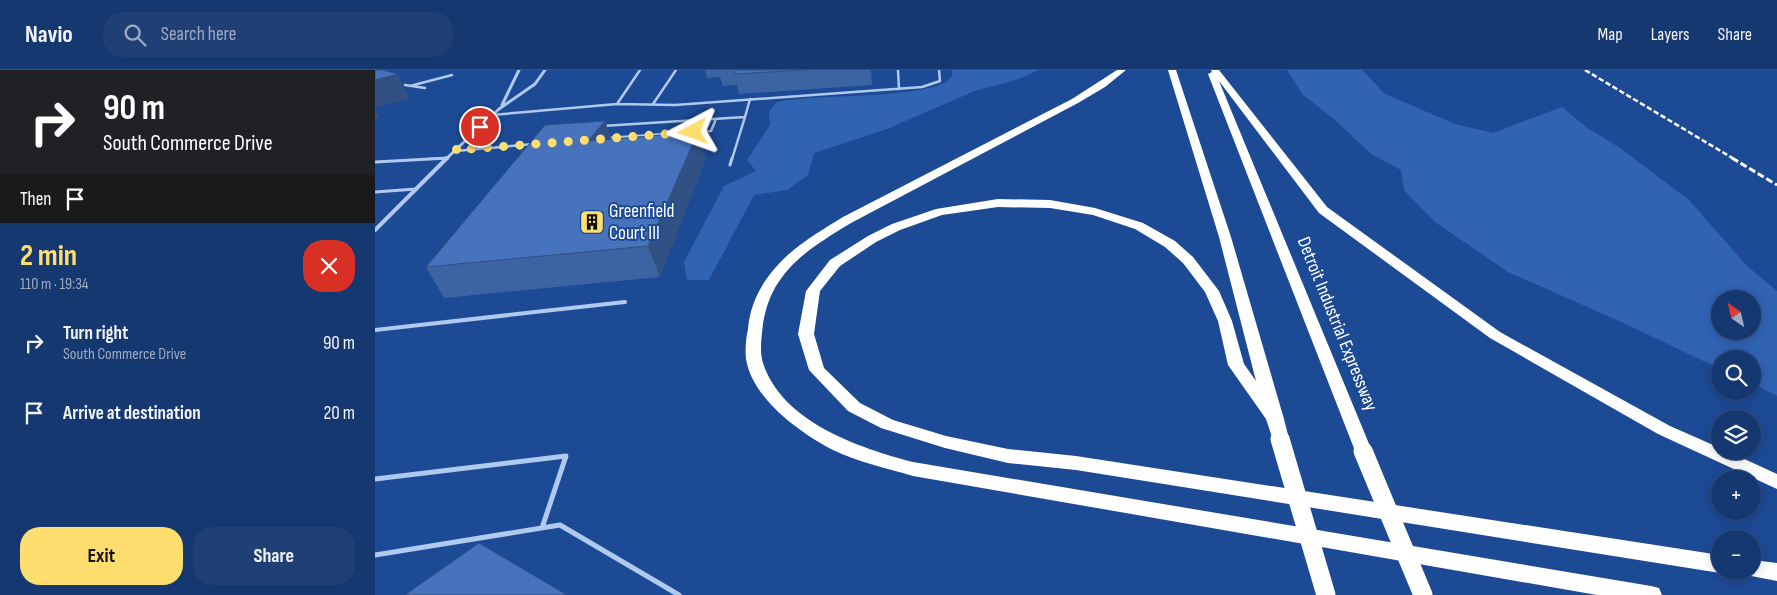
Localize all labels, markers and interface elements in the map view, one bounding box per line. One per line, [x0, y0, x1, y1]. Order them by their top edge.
search box [103, 12, 453, 57]
text: Navio [25, 20, 73, 49]
icon: search [121, 21, 149, 49]
text: Search here [161, 23, 236, 46]
text: Map [1598, 24, 1623, 45]
text: Layers [1651, 24, 1690, 45]
text: Share [1718, 24, 1752, 45]
text: 90 m [103, 87, 165, 130]
icon: right [20, 90, 85, 155]
position arrow [666, 105, 718, 157]
pin [459, 106, 501, 148]
icon: arrive [466, 113, 494, 141]
text: South Commerce Drive [103, 130, 273, 157]
icon: arrive [61, 185, 89, 213]
text: Then [20, 188, 51, 211]
place label: Greenfield Court III [609, 200, 674, 245]
building icon: Greenfield Court III [579, 209, 605, 235]
street label: Detroit Industrial Expressway [1292, 234, 1383, 415]
text: 2 min [20, 238, 77, 274]
button: close [303, 240, 355, 292]
text: 110 m · 19:34 [20, 275, 89, 294]
north arrow [1711, 290, 1761, 340]
map controls [1711, 290, 1761, 580]
text: Turn right [63, 322, 128, 345]
icon: right [20, 329, 48, 357]
text: 90 m [323, 332, 355, 355]
text: South Commerce Drive [63, 345, 186, 364]
button: search [1711, 350, 1761, 400]
icon: arrive [20, 399, 48, 427]
text: Arrive at destination [63, 402, 201, 425]
text: 20 m [323, 402, 355, 425]
button: layers [1711, 410, 1761, 460]
button: + [1711, 470, 1761, 520]
button: Exit [20, 527, 183, 585]
button: Share [193, 527, 355, 585]
button: − [1711, 530, 1761, 580]

